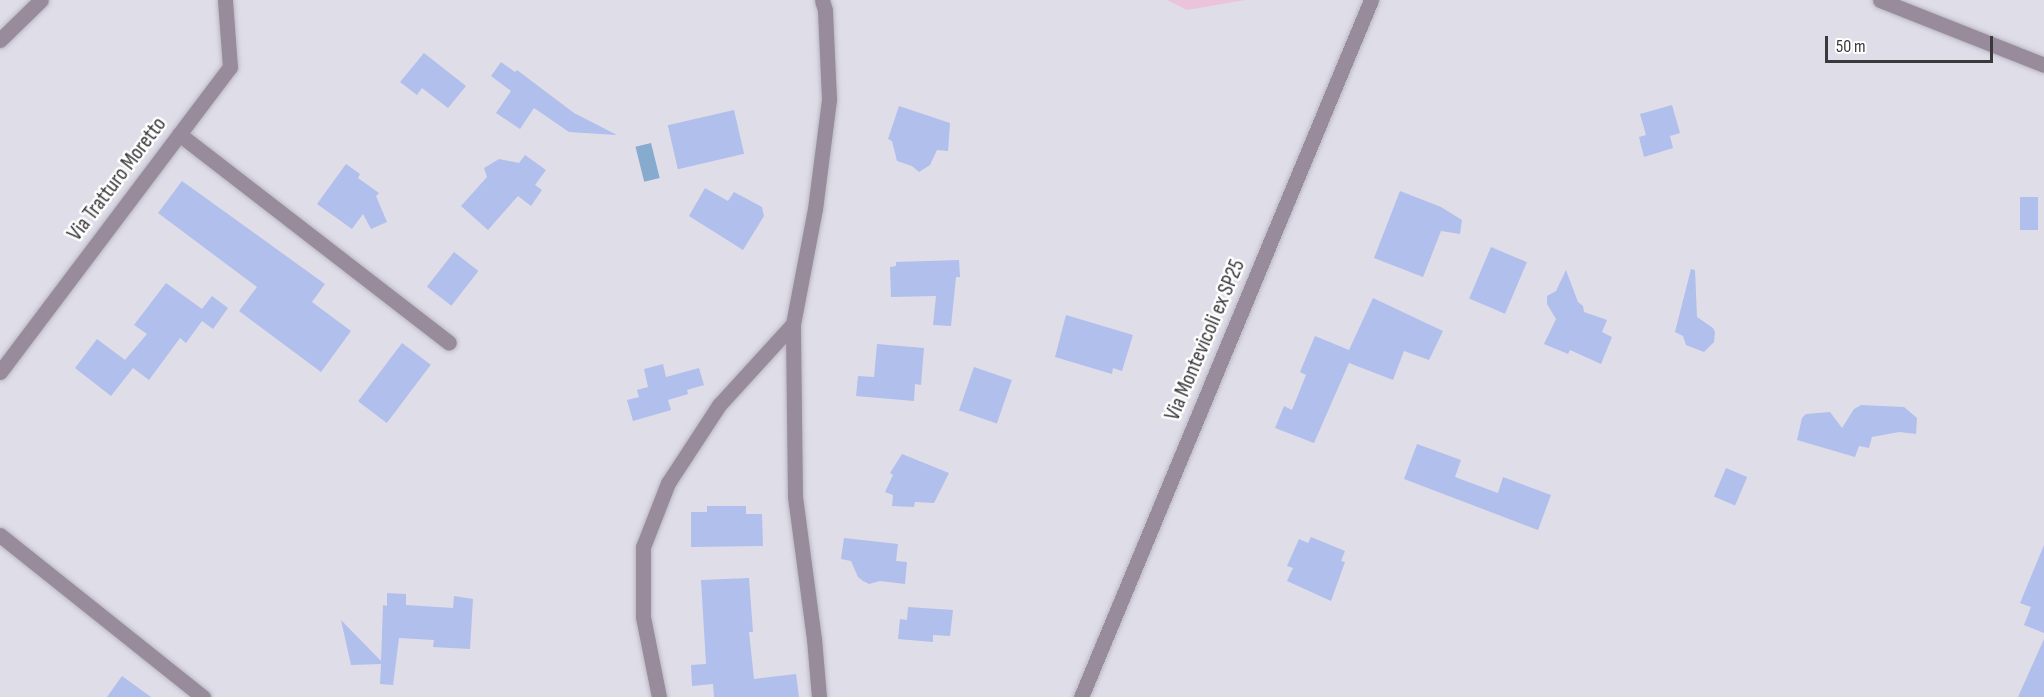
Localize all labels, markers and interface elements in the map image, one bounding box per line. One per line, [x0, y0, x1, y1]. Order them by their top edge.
scale bar [1828, 24, 1996, 62]
text: 50 m [1836, 36, 1866, 57]
street label: Via Tratturo Moretto [62, 112, 172, 246]
street label: Via Montevicoli ex SP25 [1159, 256, 1251, 424]

